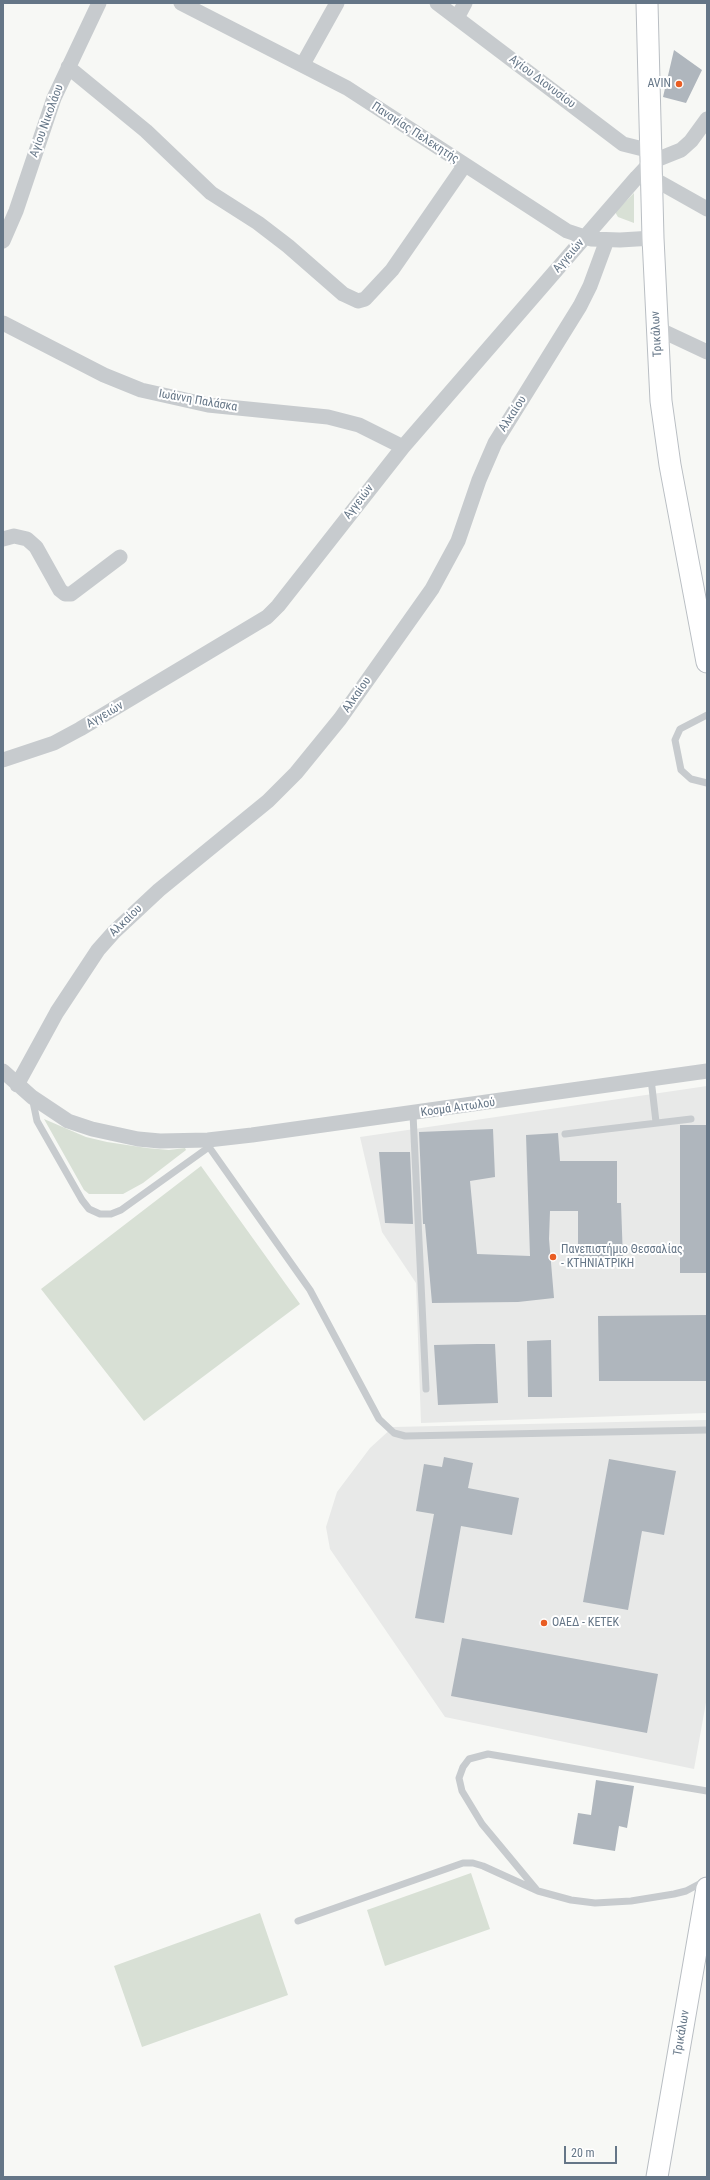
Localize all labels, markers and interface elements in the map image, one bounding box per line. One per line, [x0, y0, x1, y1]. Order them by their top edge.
street label: Αγίου Διονυσίου [506, 52, 578, 112]
place label: AVIN [647, 77, 671, 91]
marker: AVIN [674, 79, 684, 89]
street label: Αγίου Νικολάου [27, 83, 67, 159]
street label: Παναγίας Πελεκητής [369, 99, 461, 167]
street label: Αγγειών [550, 236, 588, 276]
street label: Τρικάλων [649, 311, 665, 357]
street label: Ιωάννη Παλάσκα [158, 387, 238, 415]
street label: Αλκαίου [496, 393, 530, 435]
street label: Αγγειών [341, 482, 377, 522]
street label: Αλκαίου [340, 674, 374, 716]
street label: Αγγειών [84, 699, 126, 731]
street label: Αλκαίου [107, 902, 145, 940]
street label: Κοσμά Αιτωλού [420, 1096, 496, 1120]
place label: Πανεπιστήμιο Θεσσαλίας - ΚΤΗΝΙΑΤΡΙΚΗ [561, 1243, 683, 1271]
marker: Πανεπιστήμιο Θεσσαλίας - ΚΤΗΝΙΑΤΡΙΚΗ [548, 1252, 558, 1262]
place label: ΟΑΕΔ - ΚΕΤΕΚ [552, 1616, 619, 1630]
marker: ΟΑΕΔ - ΚΕΤΕΚ [539, 1618, 549, 1628]
street label: Τρικάλων [671, 2009, 693, 2057]
scale bar [566, 2138, 619, 2164]
text: 20 m [571, 2146, 595, 2160]

